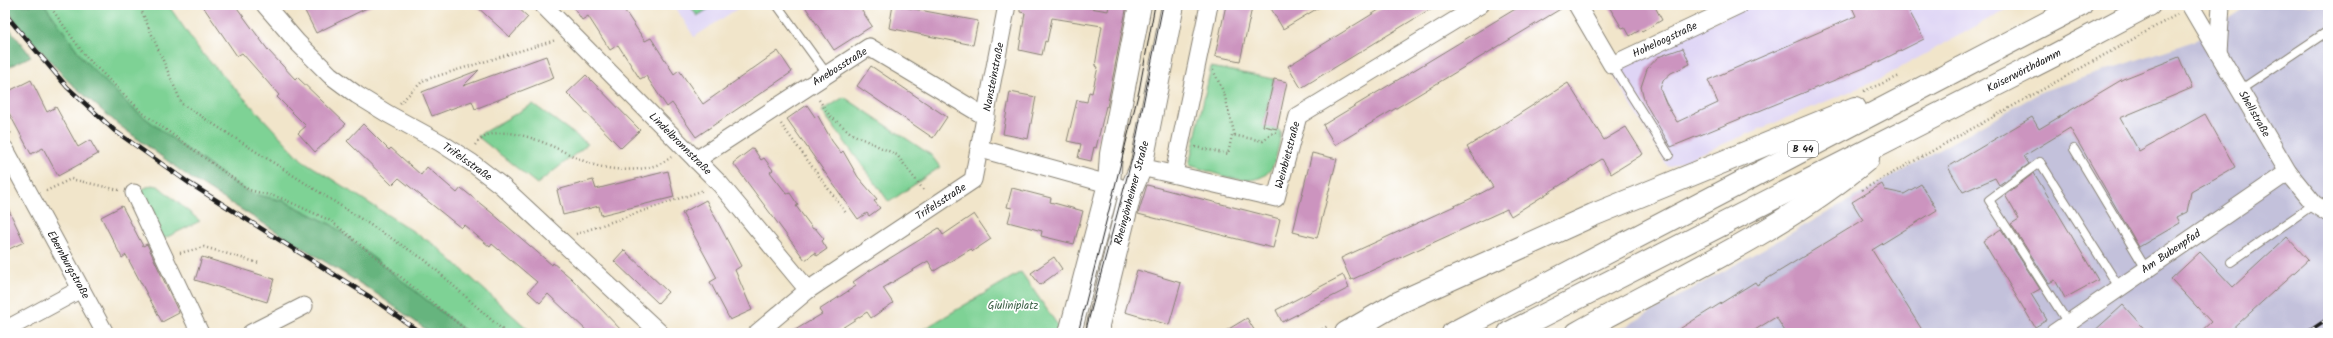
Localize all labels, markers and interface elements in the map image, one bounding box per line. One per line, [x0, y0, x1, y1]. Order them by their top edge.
street label: Hoheloogstraße [1629, 17, 1701, 63]
street label: Nansteinstraße [978, 41, 1010, 113]
street label: Anebosstraße [809, 43, 871, 91]
street label: Kaiserwörthdamm [1983, 44, 2065, 98]
street label: Shellstraße [2233, 87, 2275, 141]
street label: Lindelbronnstraße [644, 108, 716, 180]
street label: Weinbietstraße [1270, 119, 1306, 191]
street label: Trifelsstraße [438, 138, 496, 186]
street label: Rheingönheimer Straße [1109, 139, 1155, 247]
road number: B 44 [1788, 141, 1818, 157]
street label: Trifelsstraße [912, 179, 970, 225]
street label: Am Bubenpfad [2137, 225, 2205, 279]
street label: Ebernburgstraße [42, 228, 94, 303]
park label: Giuliniplatz [988, 297, 1038, 315]

